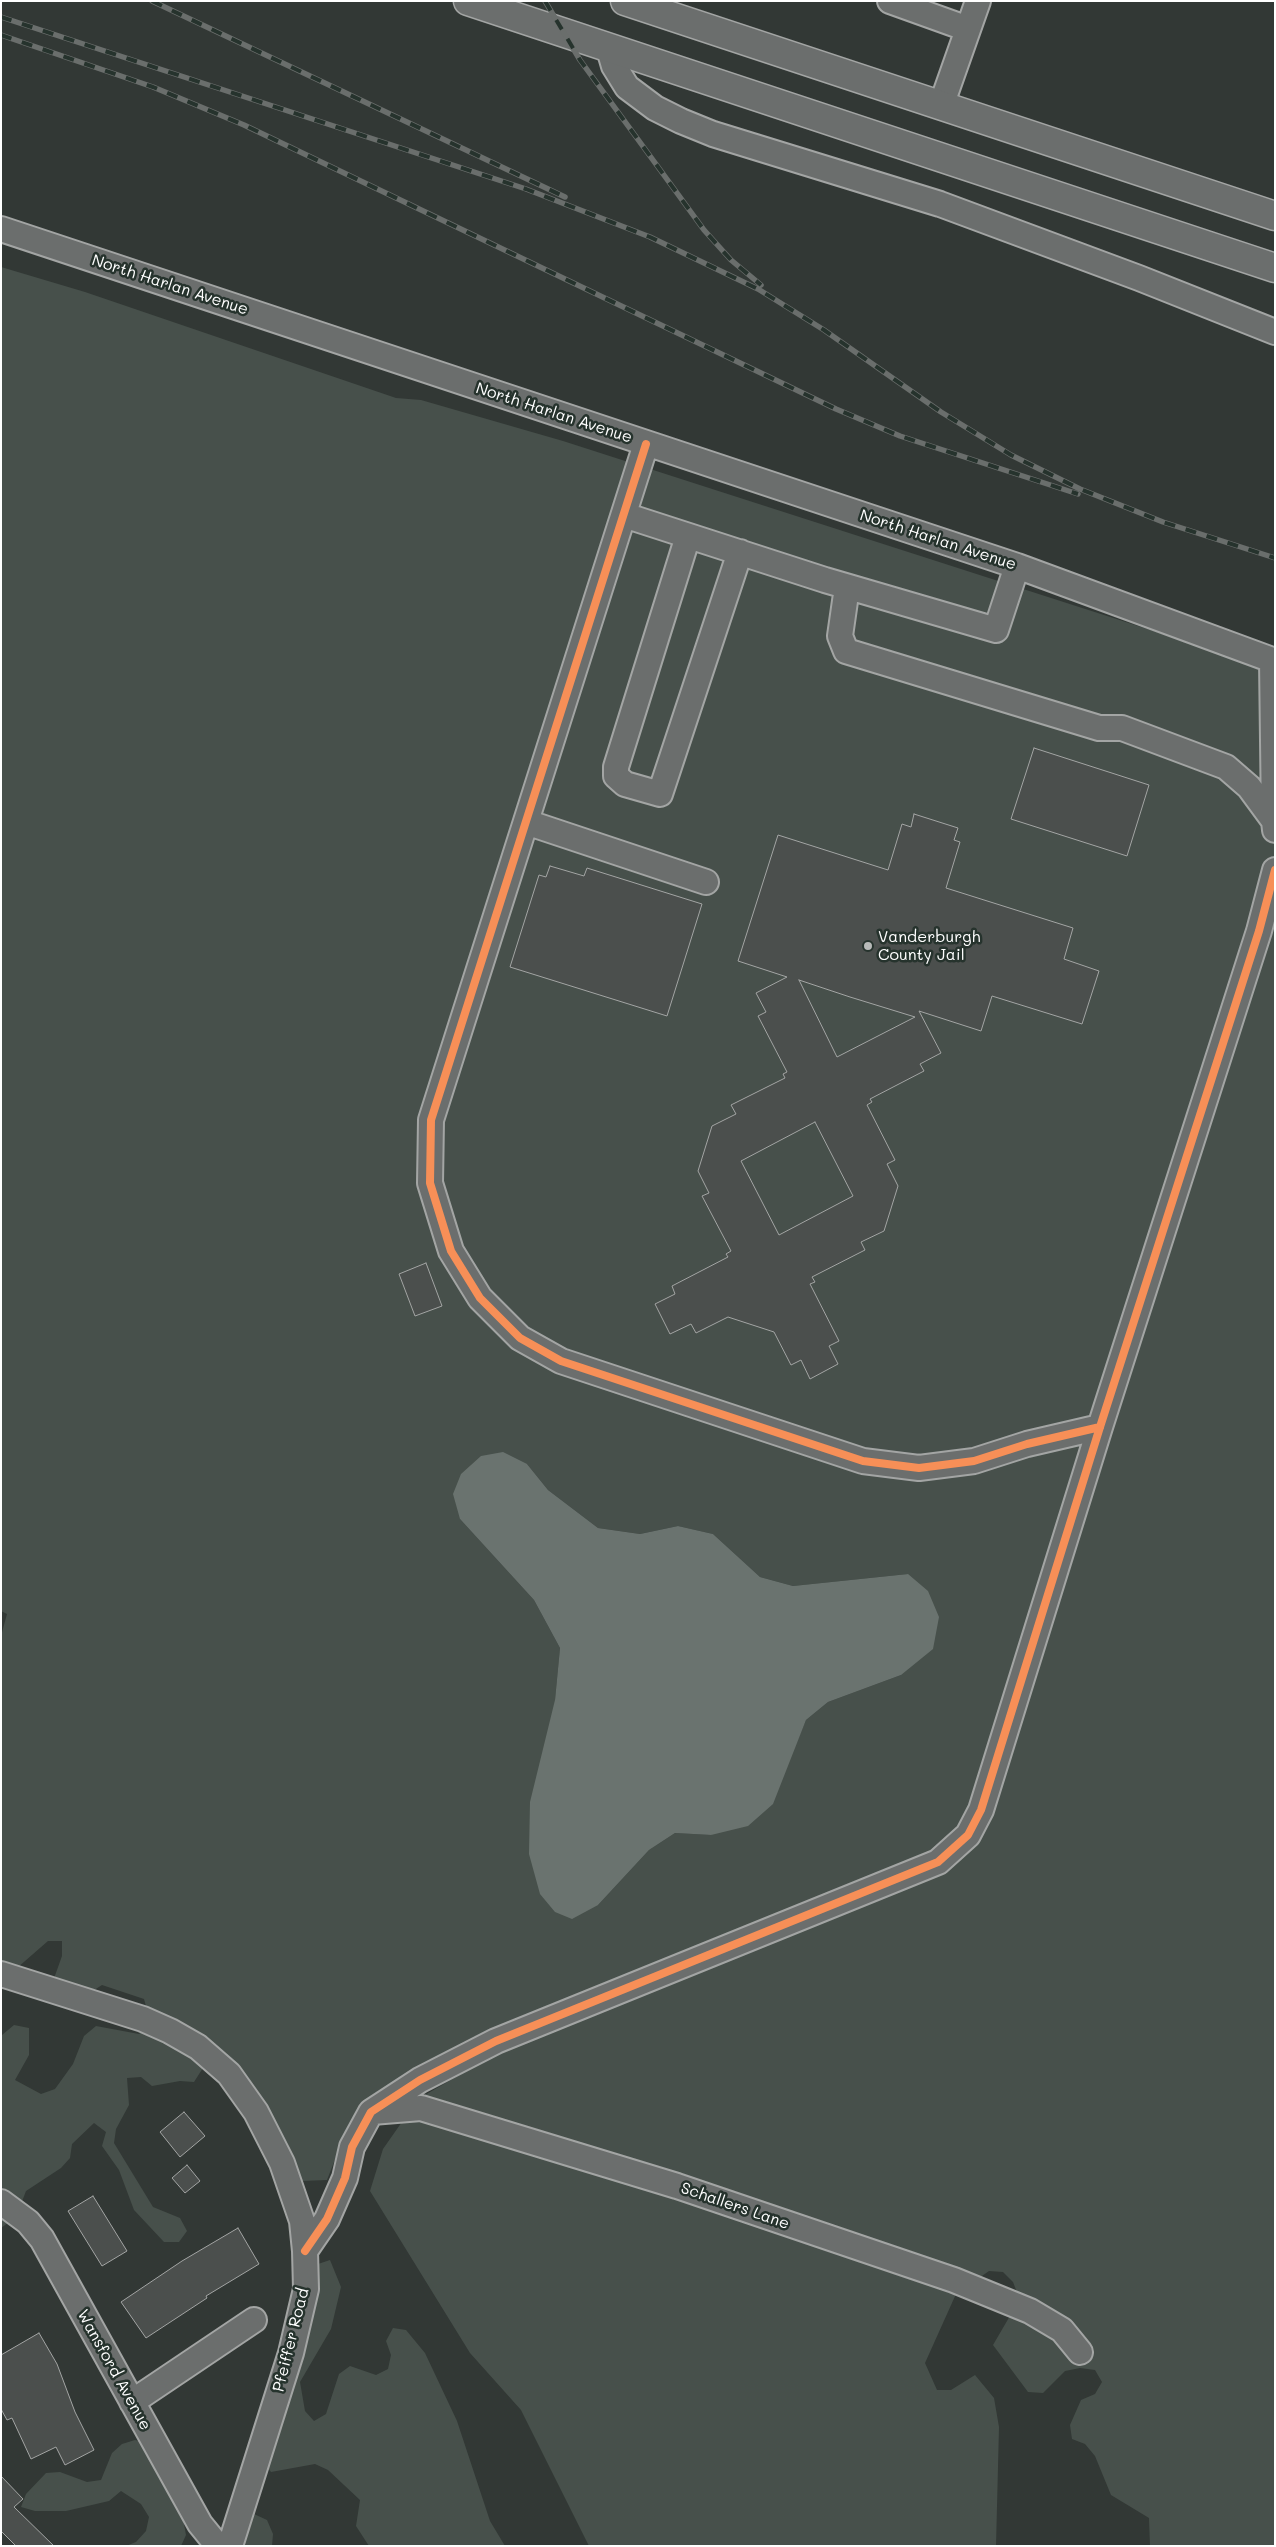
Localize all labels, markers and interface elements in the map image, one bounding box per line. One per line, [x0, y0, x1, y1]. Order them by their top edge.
street label: North Harlan Avenue [89, 251, 251, 319]
street label: North Harlan Avenue [473, 379, 635, 447]
street label: North Harlan Avenue [857, 506, 1019, 574]
place label: Vanderburgh County Jail [878, 927, 980, 965]
marker: Vanderburgh County Jail [862, 940, 874, 952]
street label: Schallers Lane [678, 2178, 792, 2234]
street label: Pfeiffer Road [269, 2286, 313, 2394]
street label: Wansford Avenue [73, 2306, 155, 2434]

